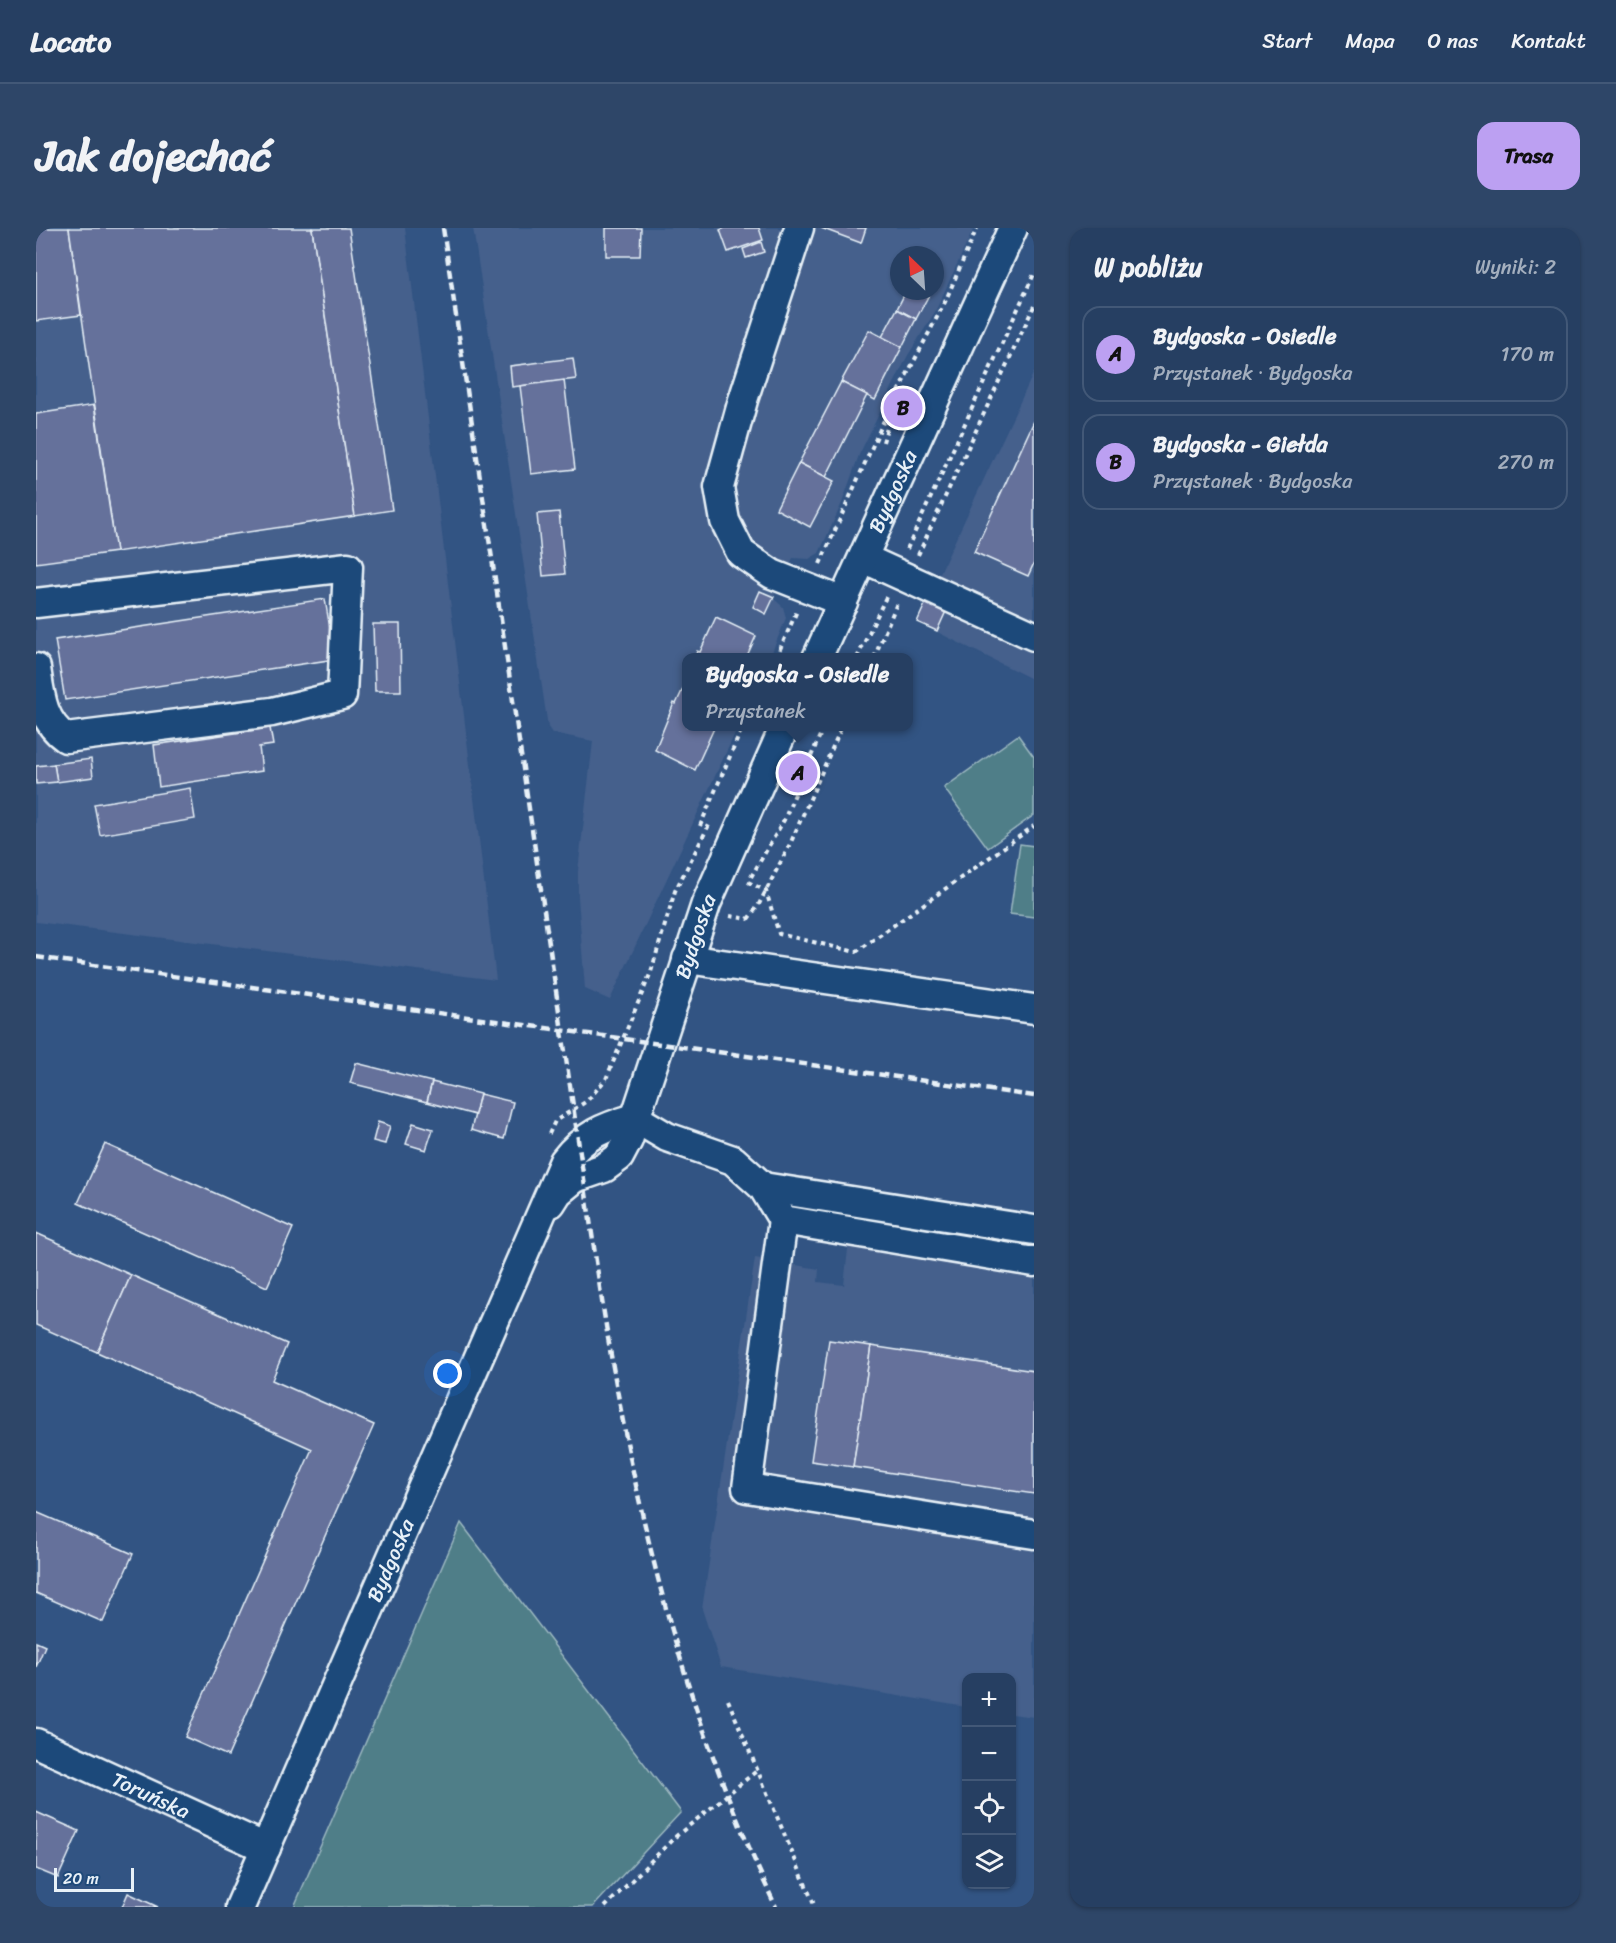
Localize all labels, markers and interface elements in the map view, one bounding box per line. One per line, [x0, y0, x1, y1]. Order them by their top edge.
text: Locato [30, 17, 111, 66]
text: Start [1262, 22, 1312, 60]
text: Mapa [1345, 22, 1395, 60]
text: O nas [1428, 22, 1478, 60]
text: Kontakt [1511, 22, 1586, 60]
text: Jak dojechać [36, 119, 271, 193]
button: Trasa [1477, 122, 1580, 190]
text: W pobliżu [1094, 244, 1203, 290]
north arrow [890, 246, 944, 300]
text: Wyniki: 2 [1475, 250, 1556, 285]
text: Bydgoska - Osiedle [1153, 317, 1337, 356]
text: A [1109, 337, 1122, 372]
text: 170 m [1501, 337, 1554, 372]
text: Przystanek · Bydgoska [1153, 356, 1352, 391]
pin: B [884, 386, 922, 430]
text: Bydgoska - Giełda [1153, 425, 1328, 464]
street label: Bydgoska [857, 443, 929, 539]
text: B [1109, 445, 1122, 480]
text: 270 m [1498, 445, 1554, 480]
text: Przystanek · Bydgoska [1153, 464, 1352, 499]
popup [682, 653, 913, 731]
text: Bydgoska - Osiedle [706, 655, 889, 694]
text: Przystanek [706, 694, 806, 729]
pin: A [778, 750, 818, 796]
street label: Bydgoska [663, 887, 728, 984]
your location [433, 1359, 462, 1388]
street label: Bydgoska [356, 1512, 426, 1608]
map controls [962, 1673, 1016, 1889]
button: + [962, 1673, 1016, 1727]
button: − [962, 1727, 1016, 1781]
street label: Toruńska [105, 1761, 197, 1830]
button: locate [962, 1781, 1016, 1835]
button: layers [962, 1835, 1016, 1889]
text: 20 m [63, 1864, 99, 1893]
scale bar [54, 1865, 134, 1892]

